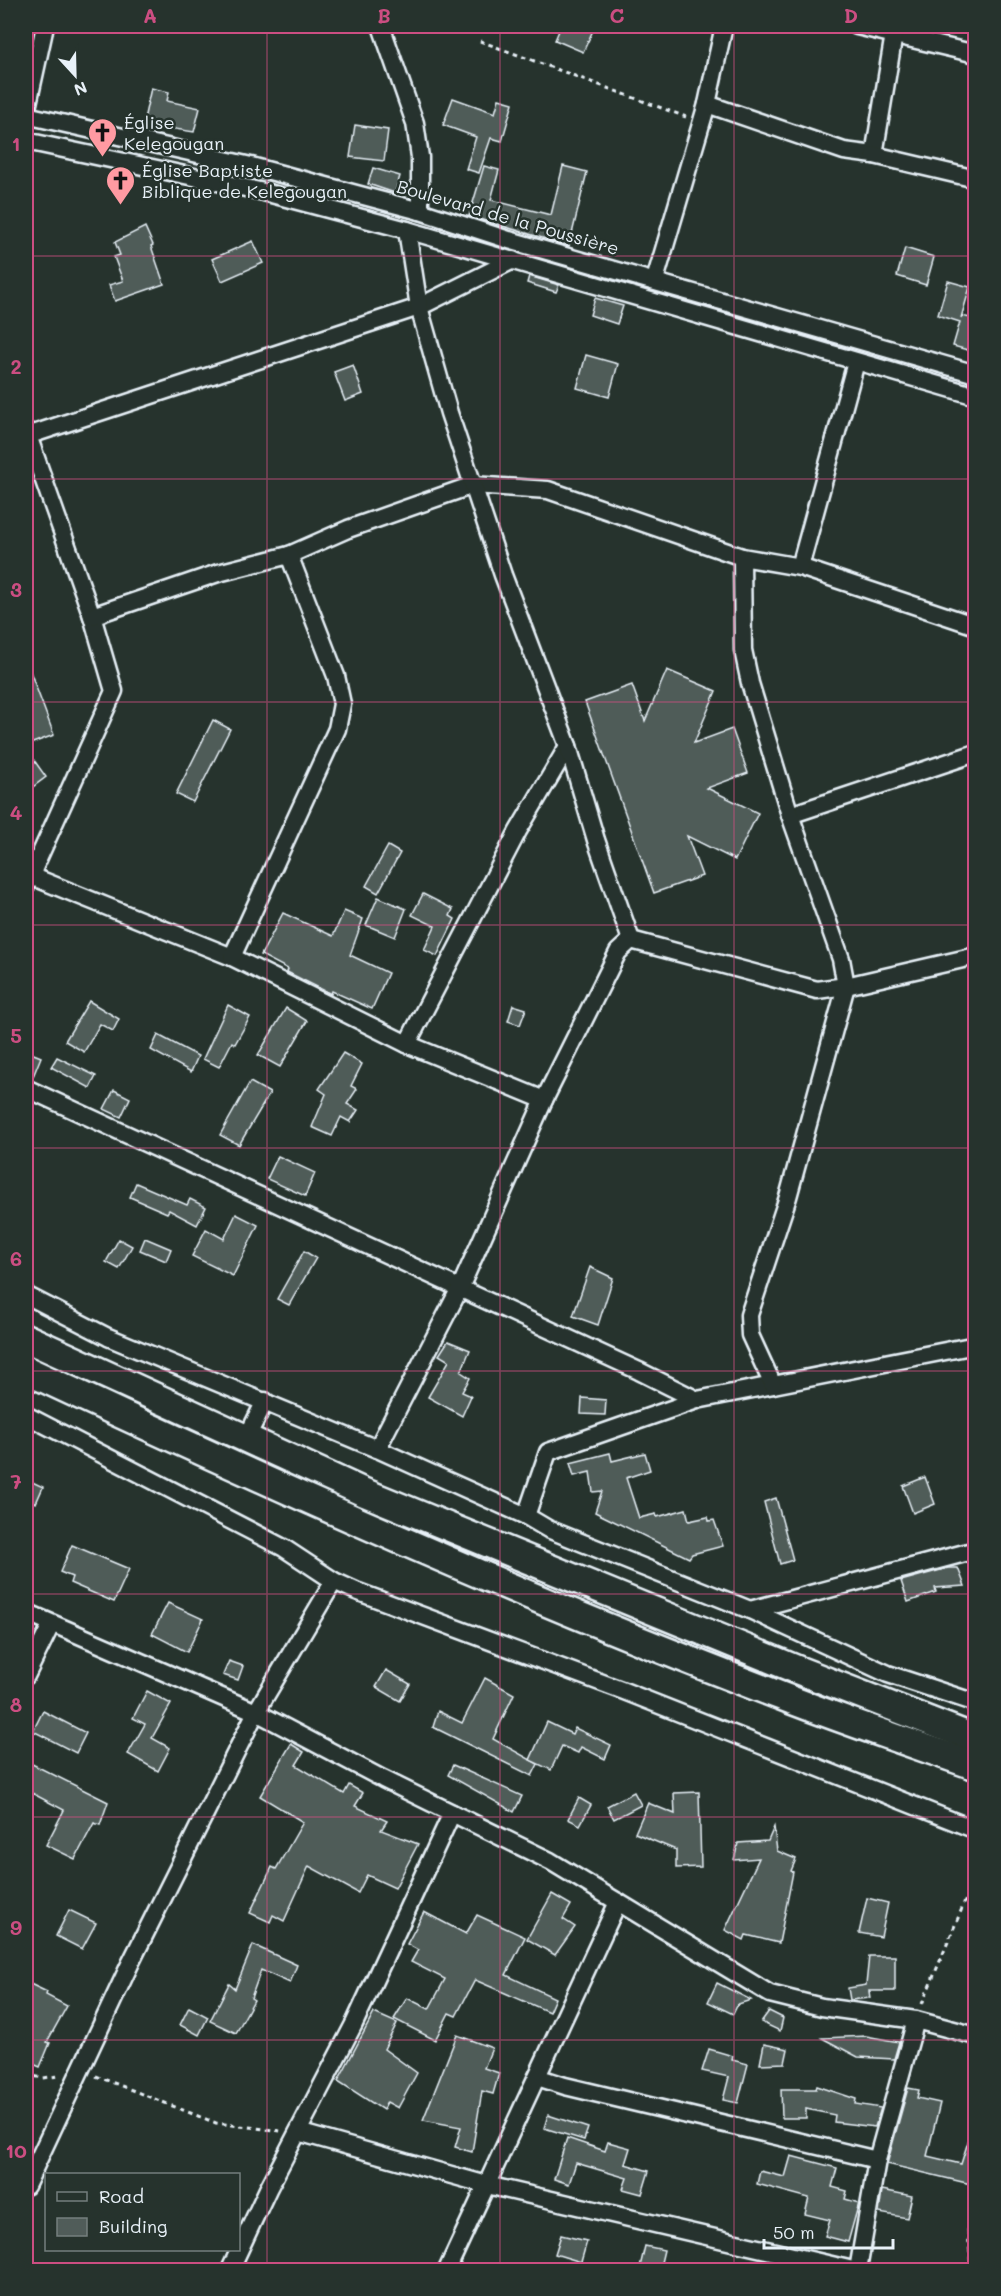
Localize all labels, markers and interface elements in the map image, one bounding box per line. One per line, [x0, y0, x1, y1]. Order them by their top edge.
text: A [143, 2, 157, 28]
text: B [377, 2, 391, 28]
text: C [610, 2, 625, 28]
text: D [844, 2, 858, 28]
north arrow [45, 45, 105, 105]
text: N [71, 77, 90, 101]
place label: Église Kelegougan [124, 110, 224, 155]
church icon: Église Kelegougan [87, 116, 119, 158]
text: 1 [12, 130, 20, 156]
place label: Église Baptiste Biblique de Kelegougan [142, 158, 347, 203]
church icon: Église Baptiste Biblique de Kelegougan [105, 164, 137, 206]
street label: Boulevard de la Poussière [394, 174, 622, 260]
text: 2 [10, 353, 22, 379]
text: 3 [10, 576, 22, 602]
text: 4 [10, 799, 23, 825]
text: 5 [10, 1022, 22, 1048]
text: 6 [10, 1245, 22, 1271]
text: 7 [10, 1468, 22, 1494]
text: 8 [10, 1691, 22, 1717]
text: 9 [10, 1914, 22, 1940]
text: 10 [5, 2137, 27, 2163]
legend [45, 2173, 240, 2251]
text: Road [99, 2184, 144, 2208]
scale bar [764, 2212, 893, 2250]
text: Building [99, 2214, 167, 2238]
text: 50 m [773, 2220, 815, 2244]

